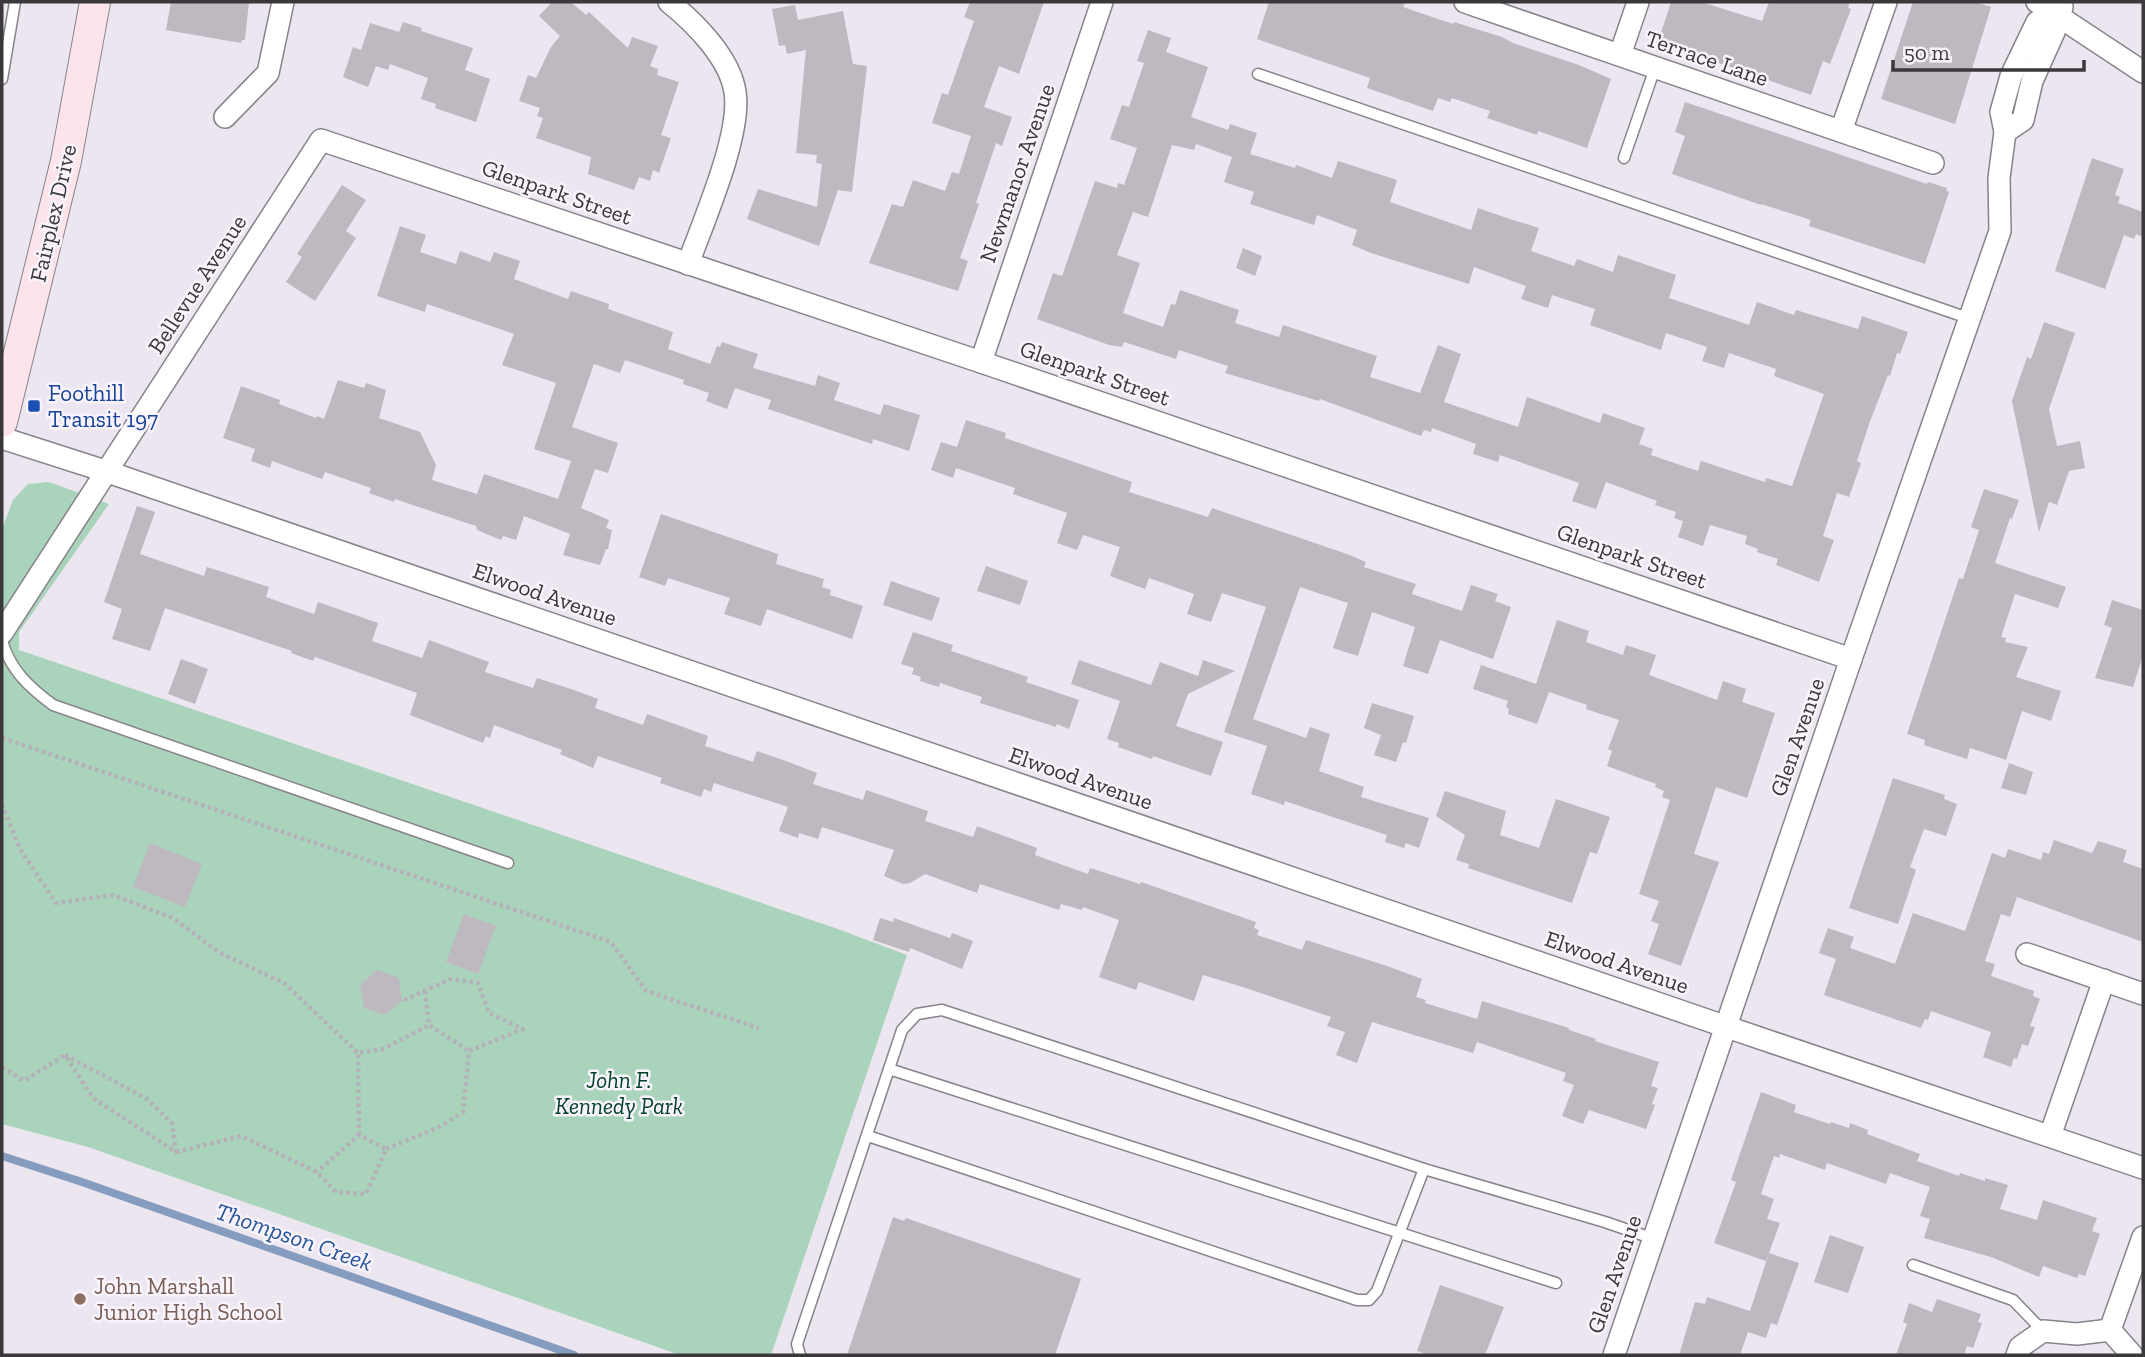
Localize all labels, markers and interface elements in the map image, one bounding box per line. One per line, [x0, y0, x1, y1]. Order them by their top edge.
street label: Terrace Lane [1642, 24, 1772, 92]
scale bar [1893, 28, 2084, 72]
text: 50 m [1904, 40, 1950, 65]
street label: Newmanor Avenue [973, 80, 1061, 266]
street label: Fairplex Drive [24, 142, 82, 284]
street label: Glenpark Street [478, 153, 636, 231]
street label: Bellevue Avenue [142, 209, 252, 359]
street label: Glenpark Street [1016, 334, 1174, 412]
place label: Foothill Transit 197 [48, 379, 158, 433]
marker: Foothill Transit 197 [26, 398, 42, 414]
street label: Glenpark Street [1553, 517, 1711, 595]
street label: Elwood Avenue [469, 556, 621, 632]
street label: Glen Avenue [1764, 674, 1830, 800]
street label: Elwood Avenue [1005, 740, 1157, 816]
street label: Elwood Avenue [1541, 924, 1693, 1000]
park label: John F. Kennedy Park [555, 1066, 683, 1120]
water label: Thompson Creek [212, 1196, 377, 1277]
street label: Glen Avenue [1581, 1211, 1647, 1337]
place label: John Marshall Junior High School [94, 1272, 283, 1326]
marker: John Marshall Junior High School [72, 1291, 88, 1307]

